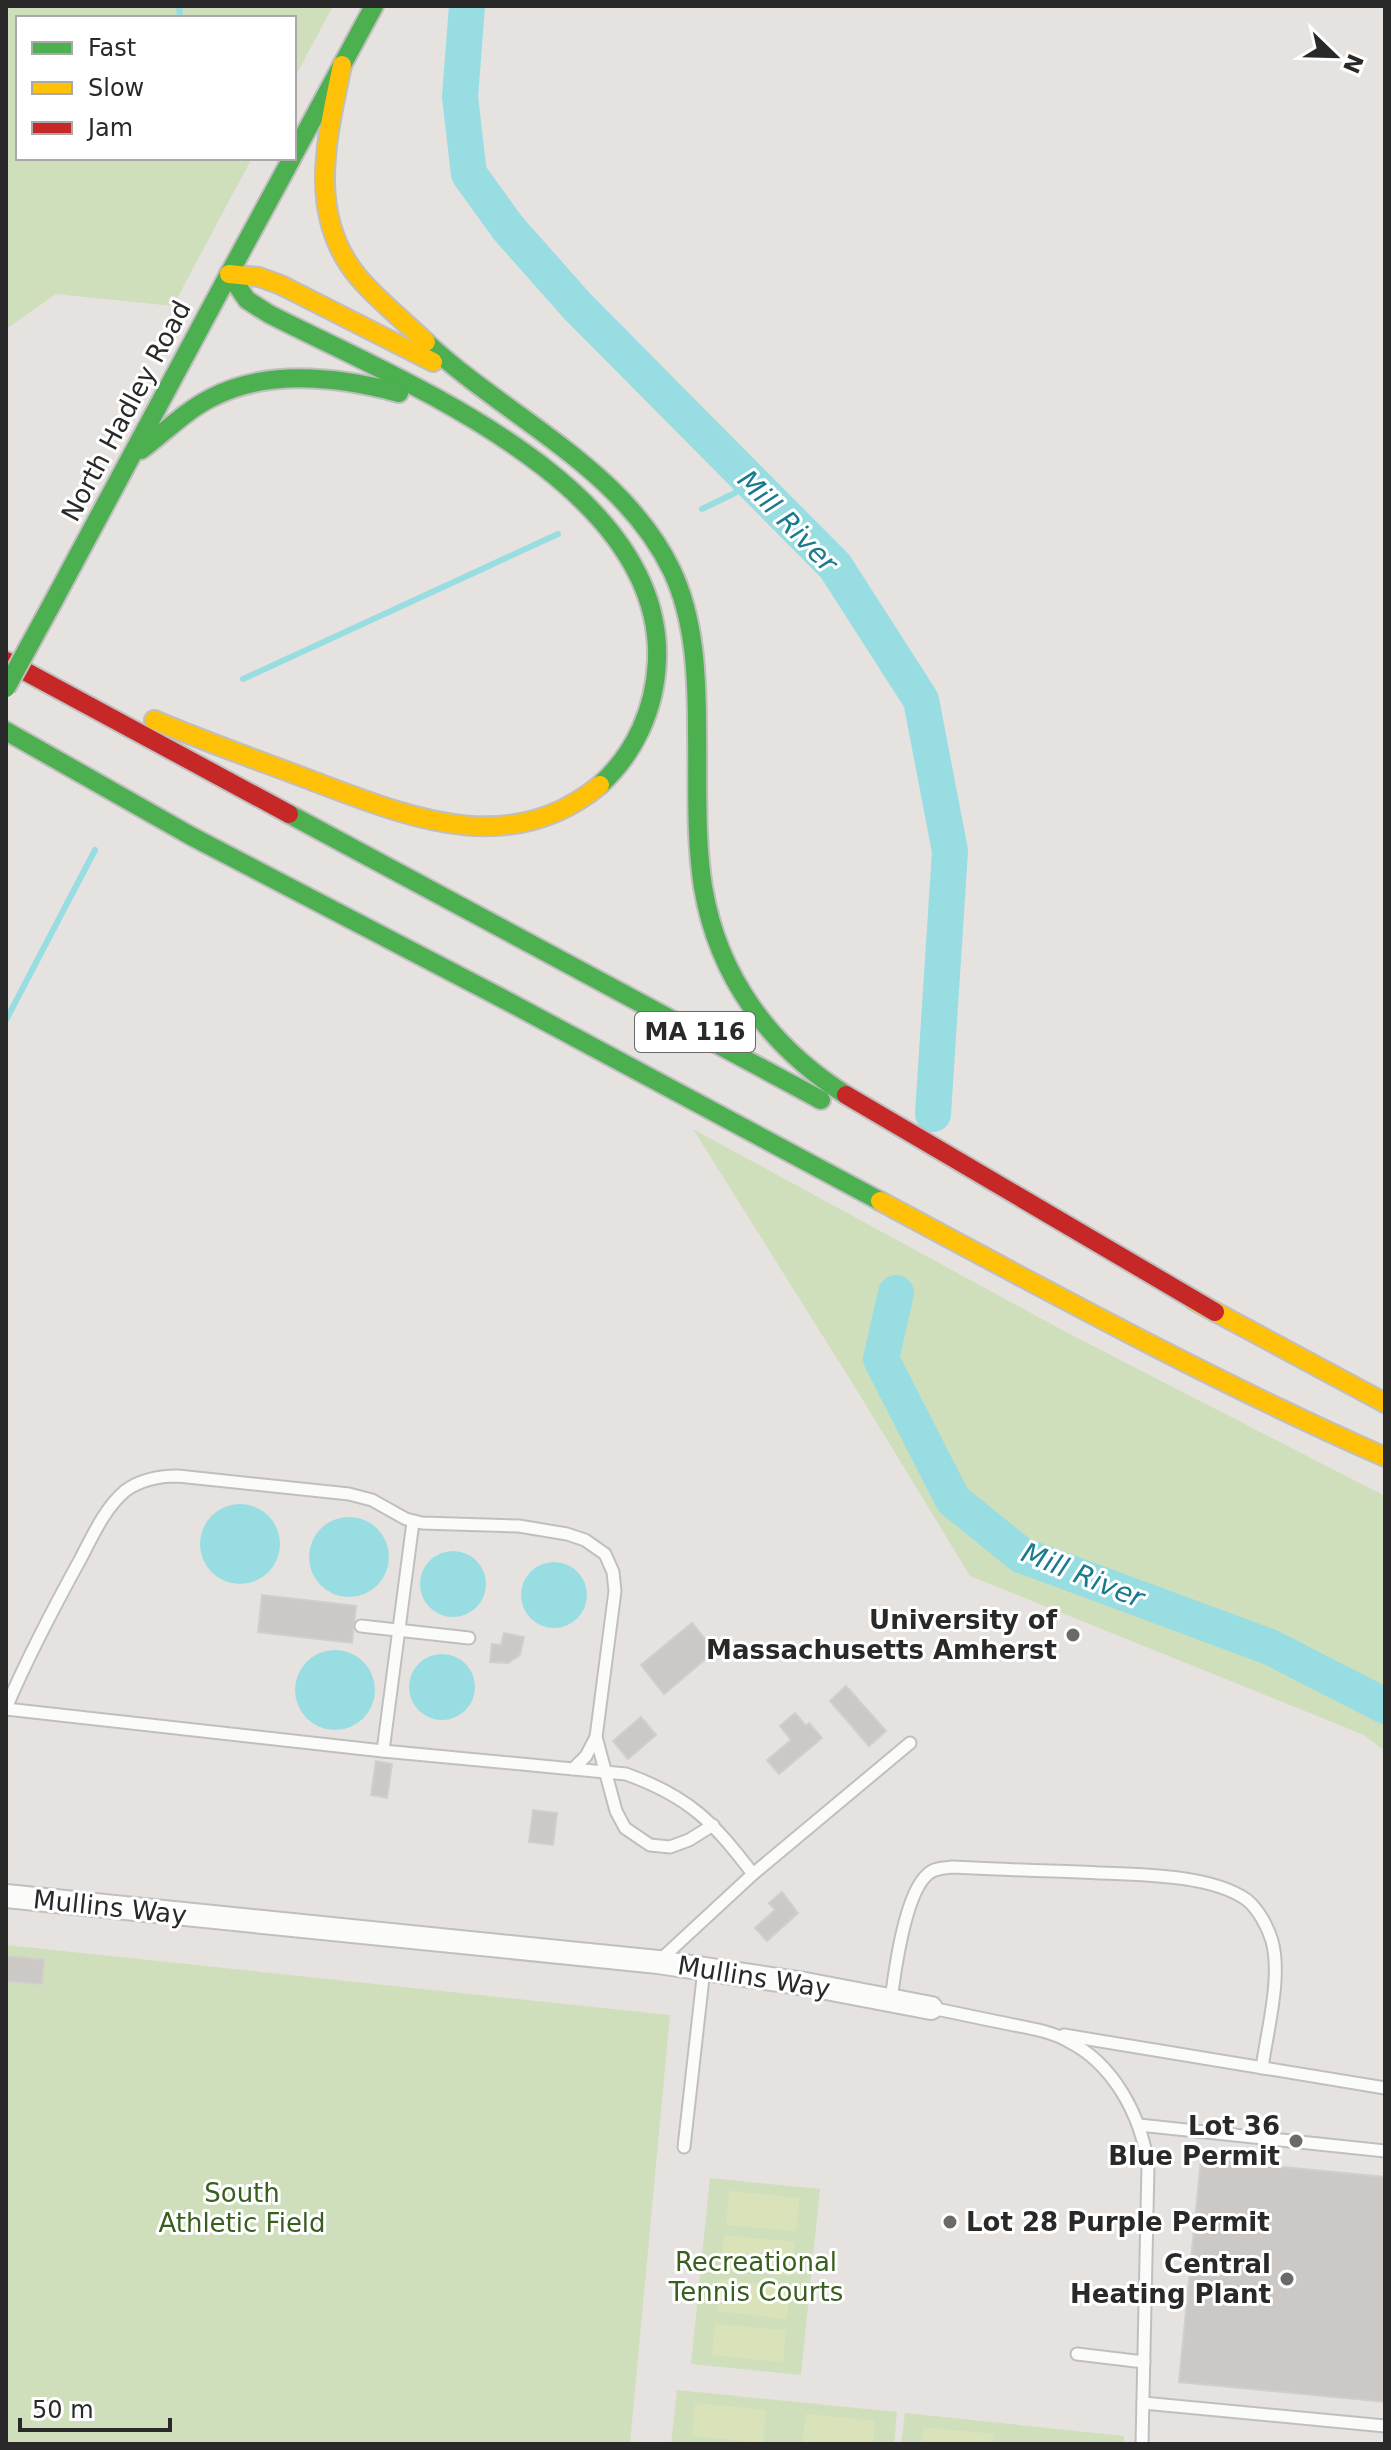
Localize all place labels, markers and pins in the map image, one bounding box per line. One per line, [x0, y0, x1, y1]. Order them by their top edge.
place label: University of Massachusetts Amherst [706, 1605, 1058, 1665]
marker: University of Massachusetts Amherst [1064, 1626, 1082, 1644]
place label: Lot 36 Blue Permit [1108, 2111, 1280, 2171]
marker: Lot 36 Blue Permit [1287, 2132, 1305, 2150]
place label: Lot 28 Purple Permit [966, 2207, 1270, 2237]
marker: Lot 28 Purple Permit [941, 2213, 959, 2231]
place label: Central Heating Plant [1070, 2249, 1271, 2309]
marker: Central Heating Plant [1278, 2270, 1296, 2288]

